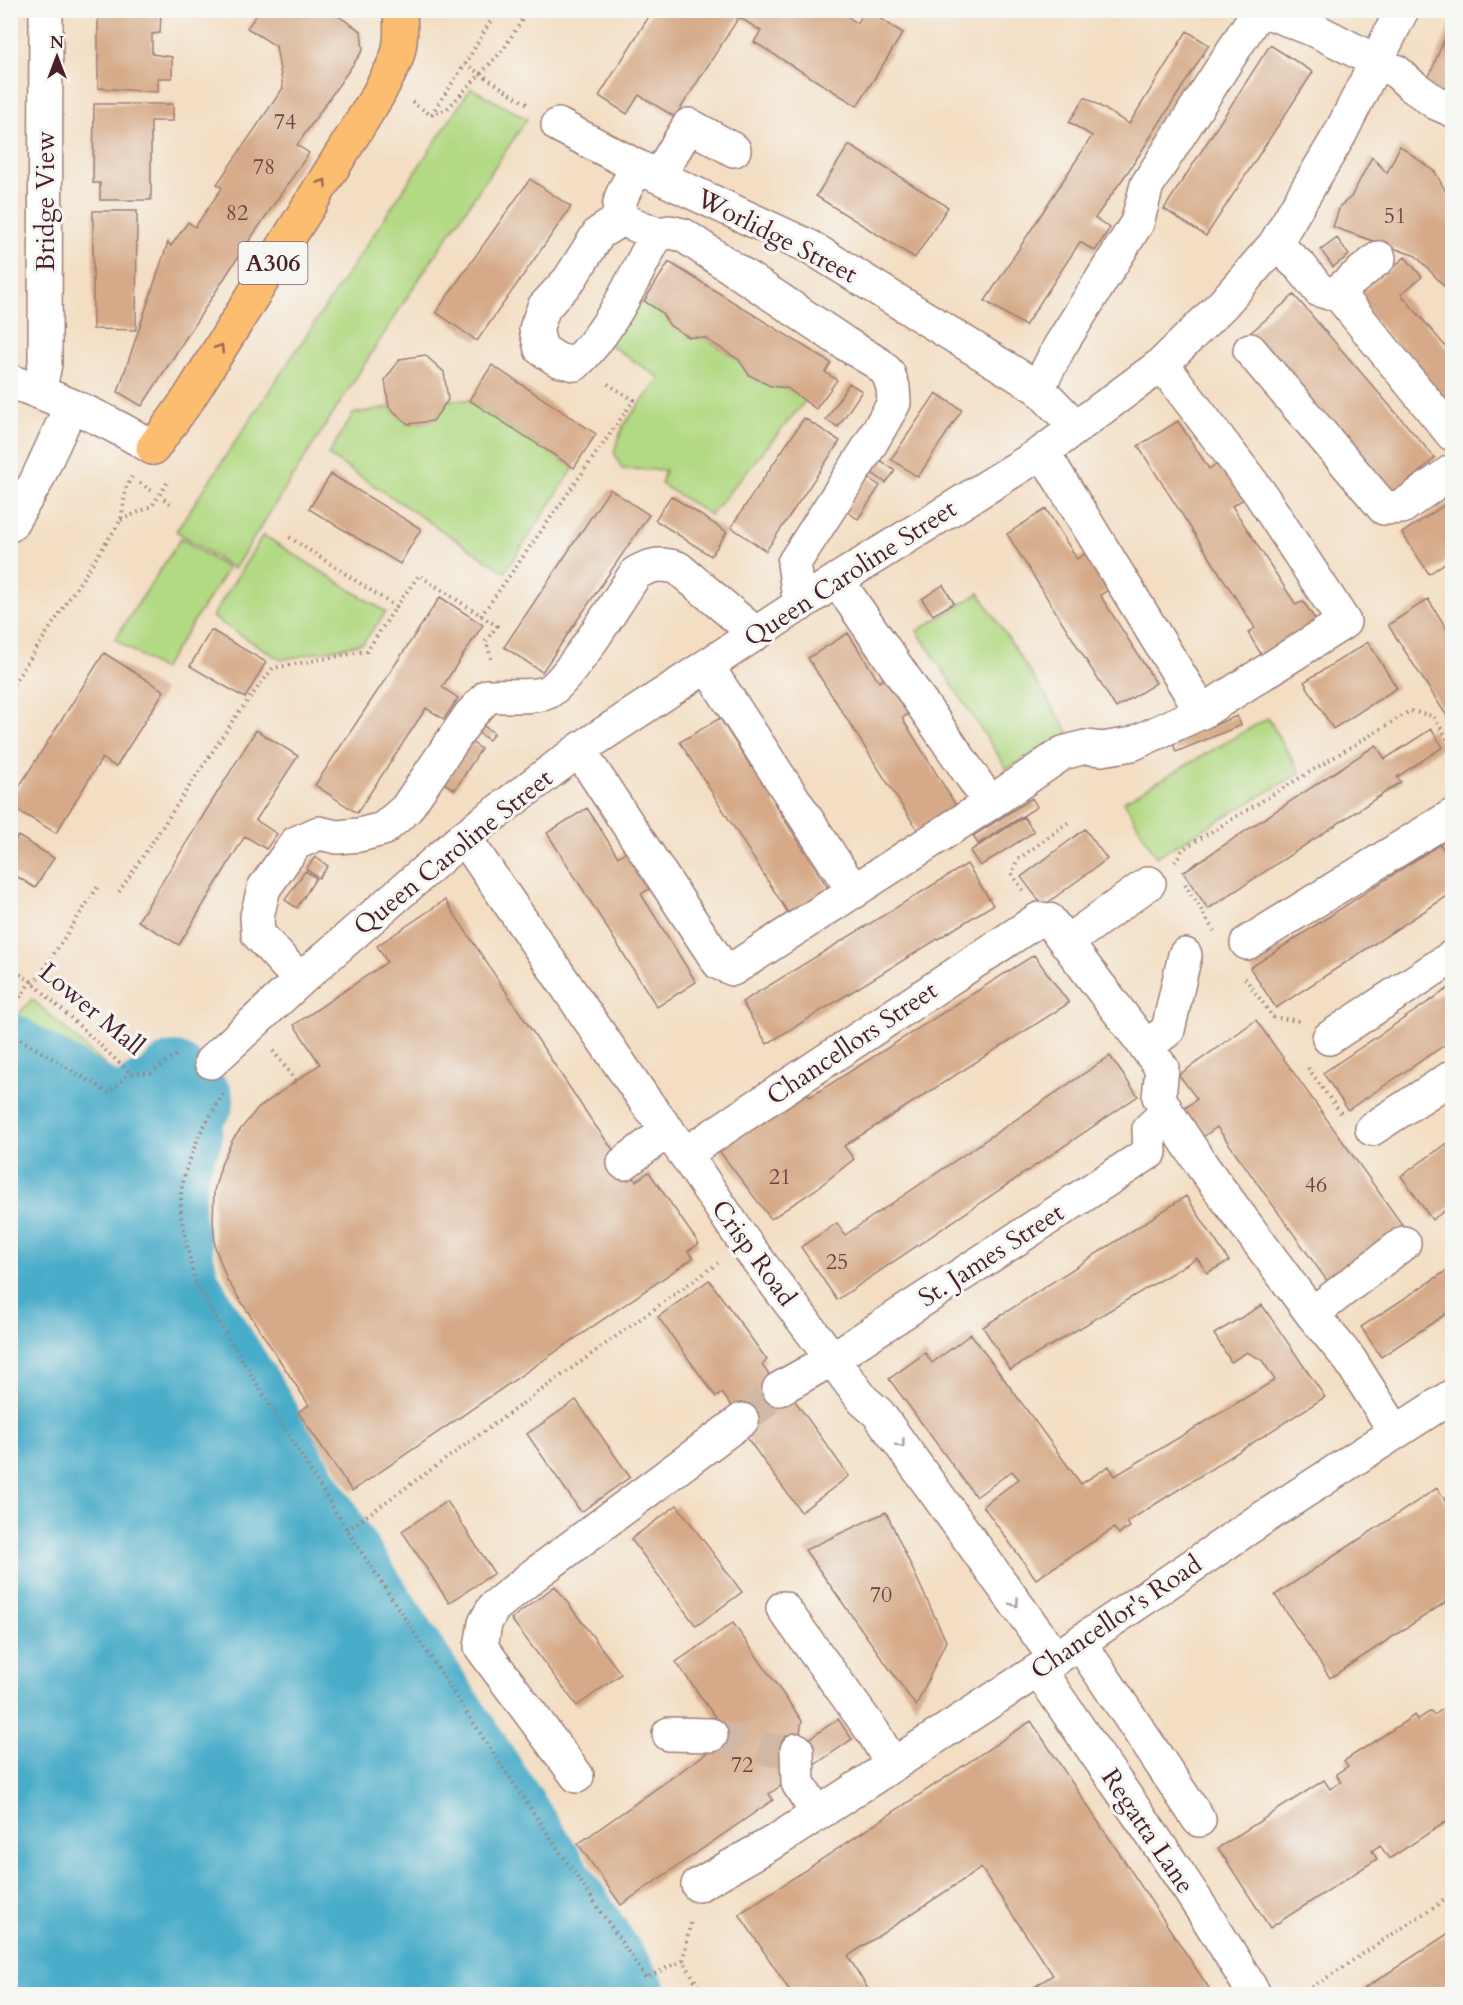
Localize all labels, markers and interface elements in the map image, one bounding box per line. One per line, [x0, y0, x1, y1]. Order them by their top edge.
north arrow [27, 27, 87, 87]
text: N [50, 32, 64, 54]
house number: 74 [274, 107, 296, 137]
street label: Bridge View [28, 130, 63, 271]
house number: 78 [253, 152, 275, 182]
one-way arrow [316, 179, 327, 190]
street label: Worlidge Street [690, 180, 863, 292]
house number: 82 [226, 198, 248, 228]
house number: 51 [1384, 201, 1406, 231]
road number: A306 [238, 242, 308, 284]
one-way arrow [212, 344, 224, 354]
street label: Queen Caroline Street [737, 491, 963, 655]
street label: Queen Caroline Street [346, 761, 560, 943]
street label: Lower Mall [32, 955, 153, 1064]
street label: Chancellors Street [760, 973, 944, 1113]
house number: 21 [769, 1162, 791, 1192]
house number: 46 [1305, 1170, 1327, 1200]
street label: Crisp Road [704, 1193, 804, 1313]
street label: St. James Street [911, 1195, 1071, 1315]
house number: 25 [826, 1247, 848, 1277]
one-way arrow [894, 1438, 905, 1449]
street label: Chancellor's Road [1024, 1547, 1209, 1687]
house number: 70 [870, 1580, 892, 1610]
one-way arrow [1008, 1596, 1019, 1607]
house number: 72 [731, 1750, 753, 1780]
street label: Regatta Lane [1093, 1762, 1203, 1900]

